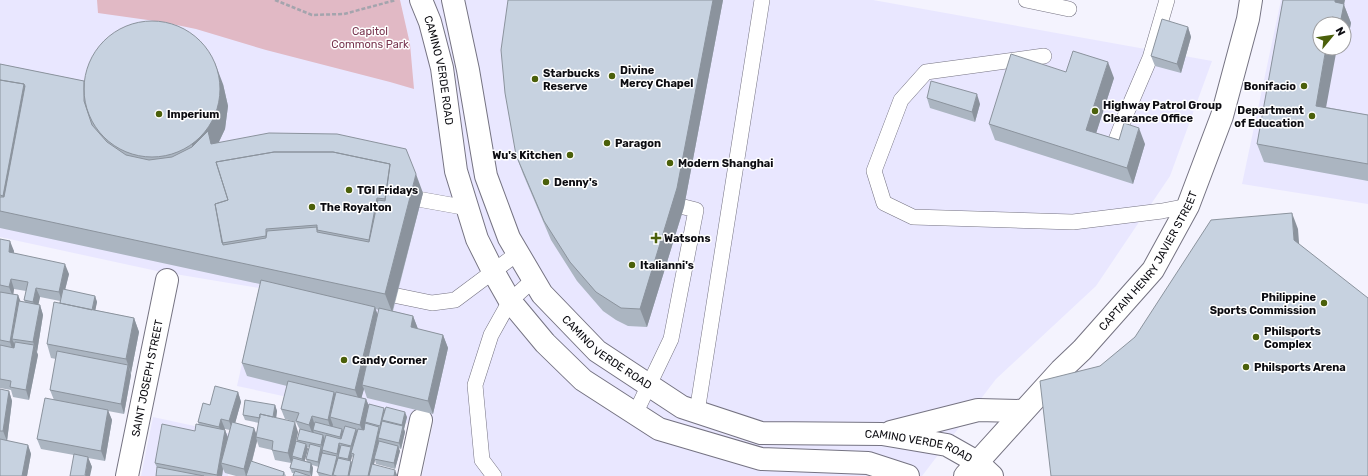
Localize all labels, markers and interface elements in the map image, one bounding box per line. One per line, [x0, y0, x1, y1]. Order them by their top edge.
street label: CAMINO VERDE ROAD [421, 14, 456, 126]
north arrow [1312, 16, 1352, 56]
park label: Capitol Commons Park [331, 25, 409, 51]
text: N [1333, 25, 1348, 38]
place label: Divine Mercy Chapel [620, 64, 694, 90]
place label: Starbucks Reserve [543, 67, 600, 93]
marker: Divine Mercy Chapel [607, 71, 617, 81]
marker: Starbucks Reserve [530, 74, 540, 84]
place label: Bonifacio [1244, 80, 1296, 93]
marker: Bonifacio [1299, 81, 1309, 91]
place label: Highway Patrol Group Clearance Office [1103, 99, 1222, 125]
place label: Department of Education [1234, 104, 1304, 130]
marker: Highway Patrol Group Clearance Office [1090, 106, 1100, 116]
place label: Imperium [167, 108, 219, 121]
marker: Imperium [154, 109, 164, 119]
marker: Department of Education [1307, 111, 1317, 121]
place label: Paragon [615, 137, 661, 150]
marker: Paragon [602, 138, 612, 148]
place label: Wu's Kitchen [492, 149, 562, 162]
marker: Wu's Kitchen [565, 150, 575, 160]
place label: Modern Shanghai [678, 157, 773, 170]
marker: Modern Shanghai [665, 158, 675, 168]
place label: Denny's [554, 176, 597, 189]
marker: Denny's [541, 177, 551, 187]
place label: TGI Fridays [357, 184, 418, 197]
marker: TGI Fridays [344, 185, 354, 195]
street label: CAPTAIN HENRY JAVIER STREET [1096, 189, 1200, 333]
place label: The Royalton [320, 201, 392, 214]
marker: The Royalton [307, 202, 317, 212]
place label: Watsons [664, 232, 710, 245]
marker: Watsons [651, 233, 661, 243]
place label: Italianni's [640, 259, 694, 272]
marker: Italianni's [627, 260, 637, 270]
place label: Philippine Sports Commission [1210, 291, 1316, 317]
marker: Philippine Sports Commission [1319, 298, 1329, 308]
street label: CAMINO VERDE ROAD [559, 313, 654, 392]
street label: SAINT JOSEPH STREET [129, 318, 166, 438]
place label: Philsports Complex [1264, 325, 1321, 351]
marker: Philsports Complex [1251, 332, 1261, 342]
place label: Candy Corner [352, 354, 427, 367]
marker: Candy Corner [339, 355, 349, 365]
place label: Philsports Arena [1254, 361, 1346, 374]
marker: Philsports Arena [1241, 362, 1251, 372]
street label: CAMINO VERDE ROAD [865, 428, 975, 465]

